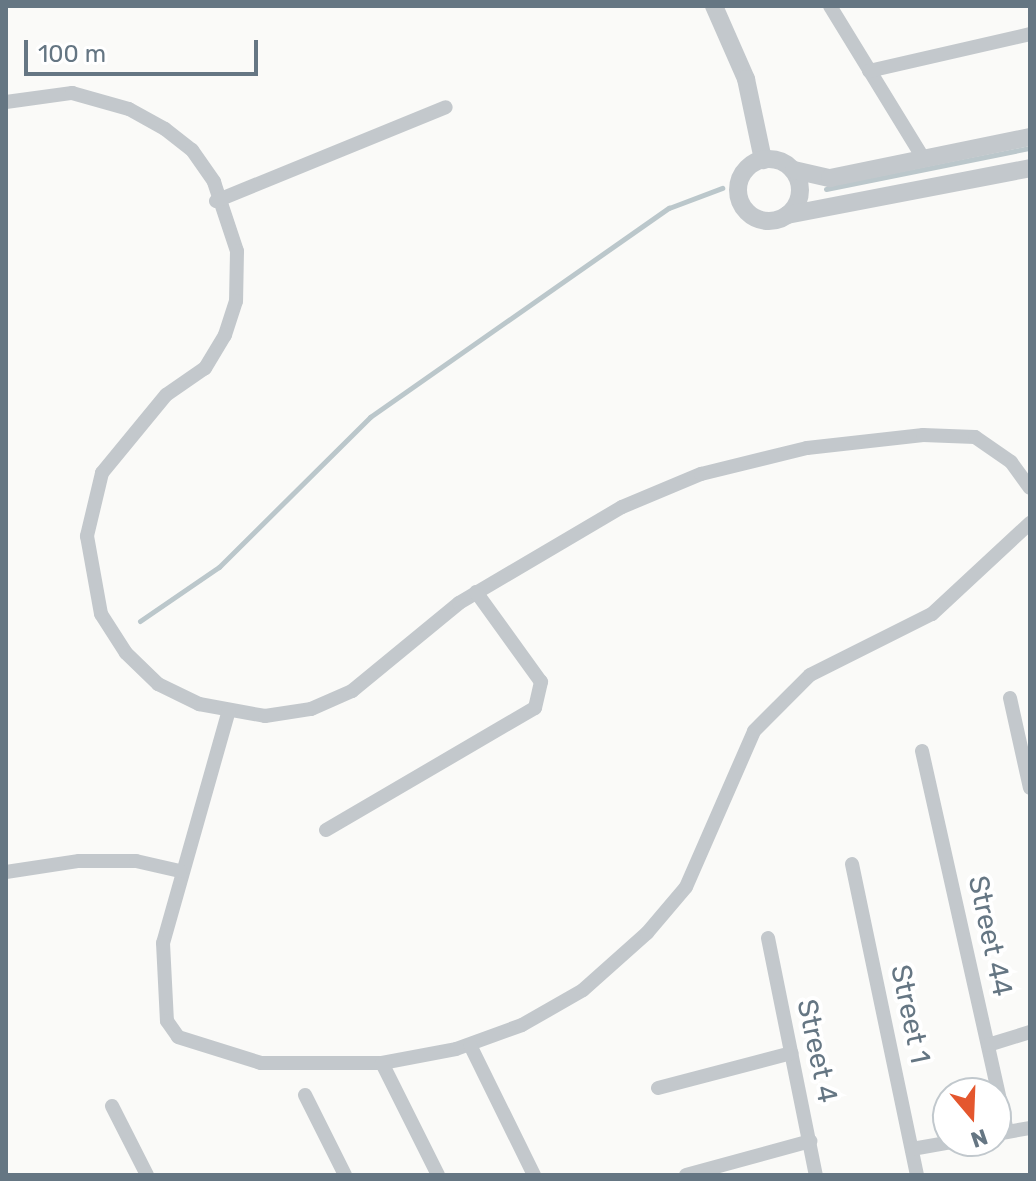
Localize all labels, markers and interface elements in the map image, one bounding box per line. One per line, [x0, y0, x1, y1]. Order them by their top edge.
scale bar [28, 24, 262, 74]
text: 100 m [38, 40, 106, 68]
street label: Street 44 [961, 873, 1019, 999]
street label: Street 1 [883, 962, 937, 1066]
street label: Street 4 [790, 996, 844, 1106]
north arrow [932, 1077, 1012, 1157]
text: N [967, 1123, 991, 1154]

